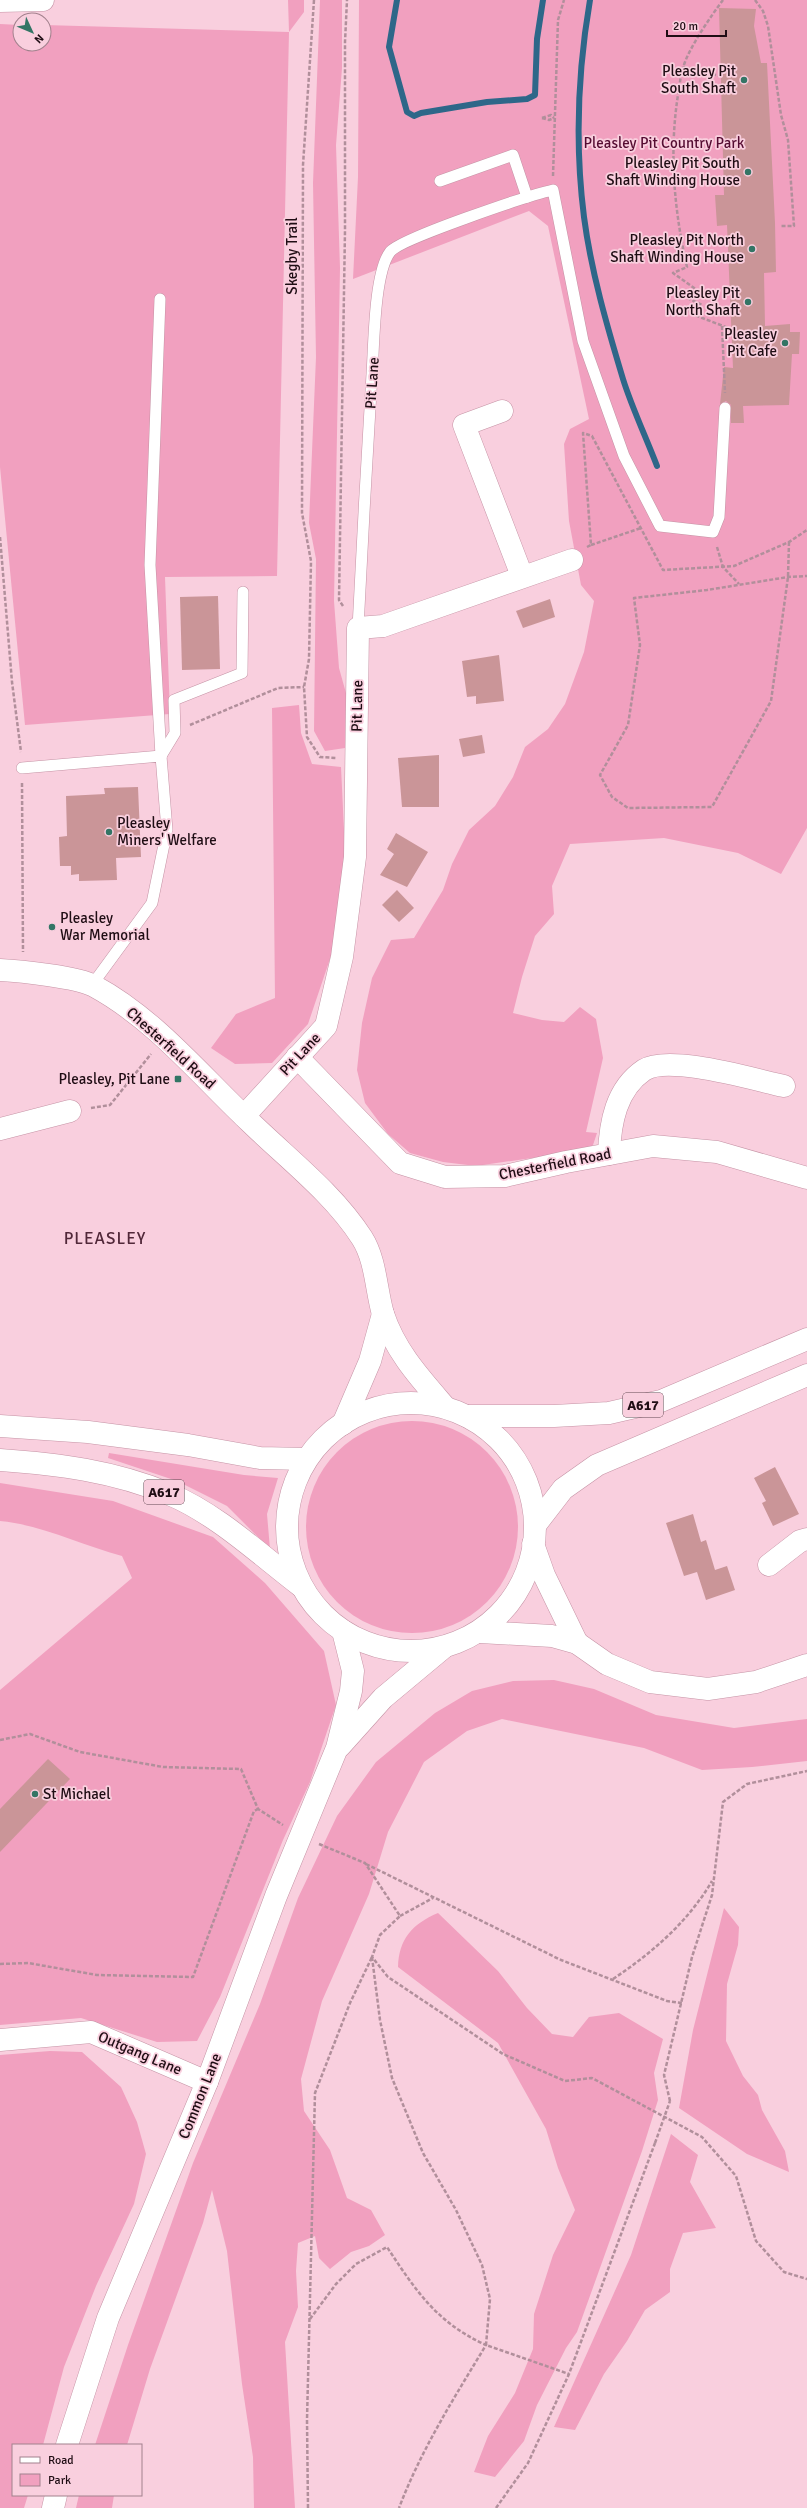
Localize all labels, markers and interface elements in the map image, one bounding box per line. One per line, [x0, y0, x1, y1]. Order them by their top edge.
north arrow [12, 12, 52, 52]
scale bar [667, 12, 726, 38]
text: 20 m [673, 19, 698, 34]
text: N [31, 31, 46, 46]
place label: Pleasley Pit South Shaft [661, 62, 736, 97]
marker: Pleasley Pit South Shaft [739, 75, 749, 85]
park label: Pleasley Pit Country Park [584, 134, 745, 152]
place label: Pleasley Pit South Shaft Winding House [606, 154, 740, 189]
marker: Pleasley Pit South Shaft Winding House [743, 167, 753, 177]
street label: Skegby Trail [283, 217, 301, 295]
place label: Pleasley Pit North Shaft Winding House [610, 231, 744, 266]
marker: Pleasley Pit North Shaft Winding House [747, 244, 757, 254]
place label: Pleasley Pit North Shaft [666, 284, 740, 319]
marker: Pleasley Pit North Shaft [743, 297, 753, 307]
place label: Pleasley Pit Cafe [724, 325, 777, 360]
marker: Pleasley Pit Cafe [780, 338, 790, 348]
street label: Pit Lane [361, 356, 383, 410]
street label: Pit Lane [348, 680, 366, 732]
place label: Pleasley Miners' Welfare [117, 814, 217, 849]
marker: Pleasley Miners' Welfare [104, 827, 114, 837]
place label: Pleasley War Memorial [60, 909, 150, 944]
marker: Pleasley War Memorial [47, 922, 57, 932]
street label: Chesterfield Road [123, 1003, 219, 1093]
street label: Pit Lane [276, 1029, 324, 1079]
place label: Pleasley, Pit Lane [58, 1070, 170, 1088]
marker: Pleasley, Pit Lane [173, 1074, 183, 1084]
street label: Chesterfield Road [497, 1144, 613, 1184]
district label: PLEASLEY [64, 1228, 146, 1249]
road number: A617 [623, 1393, 663, 1417]
road number: A617 [144, 1480, 184, 1504]
place label: St Michael [43, 1785, 111, 1803]
marker: St Michael [30, 1789, 40, 1799]
street label: Outgang Lane [95, 2027, 185, 2079]
street label: Common Lane [175, 2050, 225, 2142]
legend [12, 2444, 142, 2496]
text: Road [48, 2453, 74, 2468]
text: Park [48, 2473, 71, 2488]

